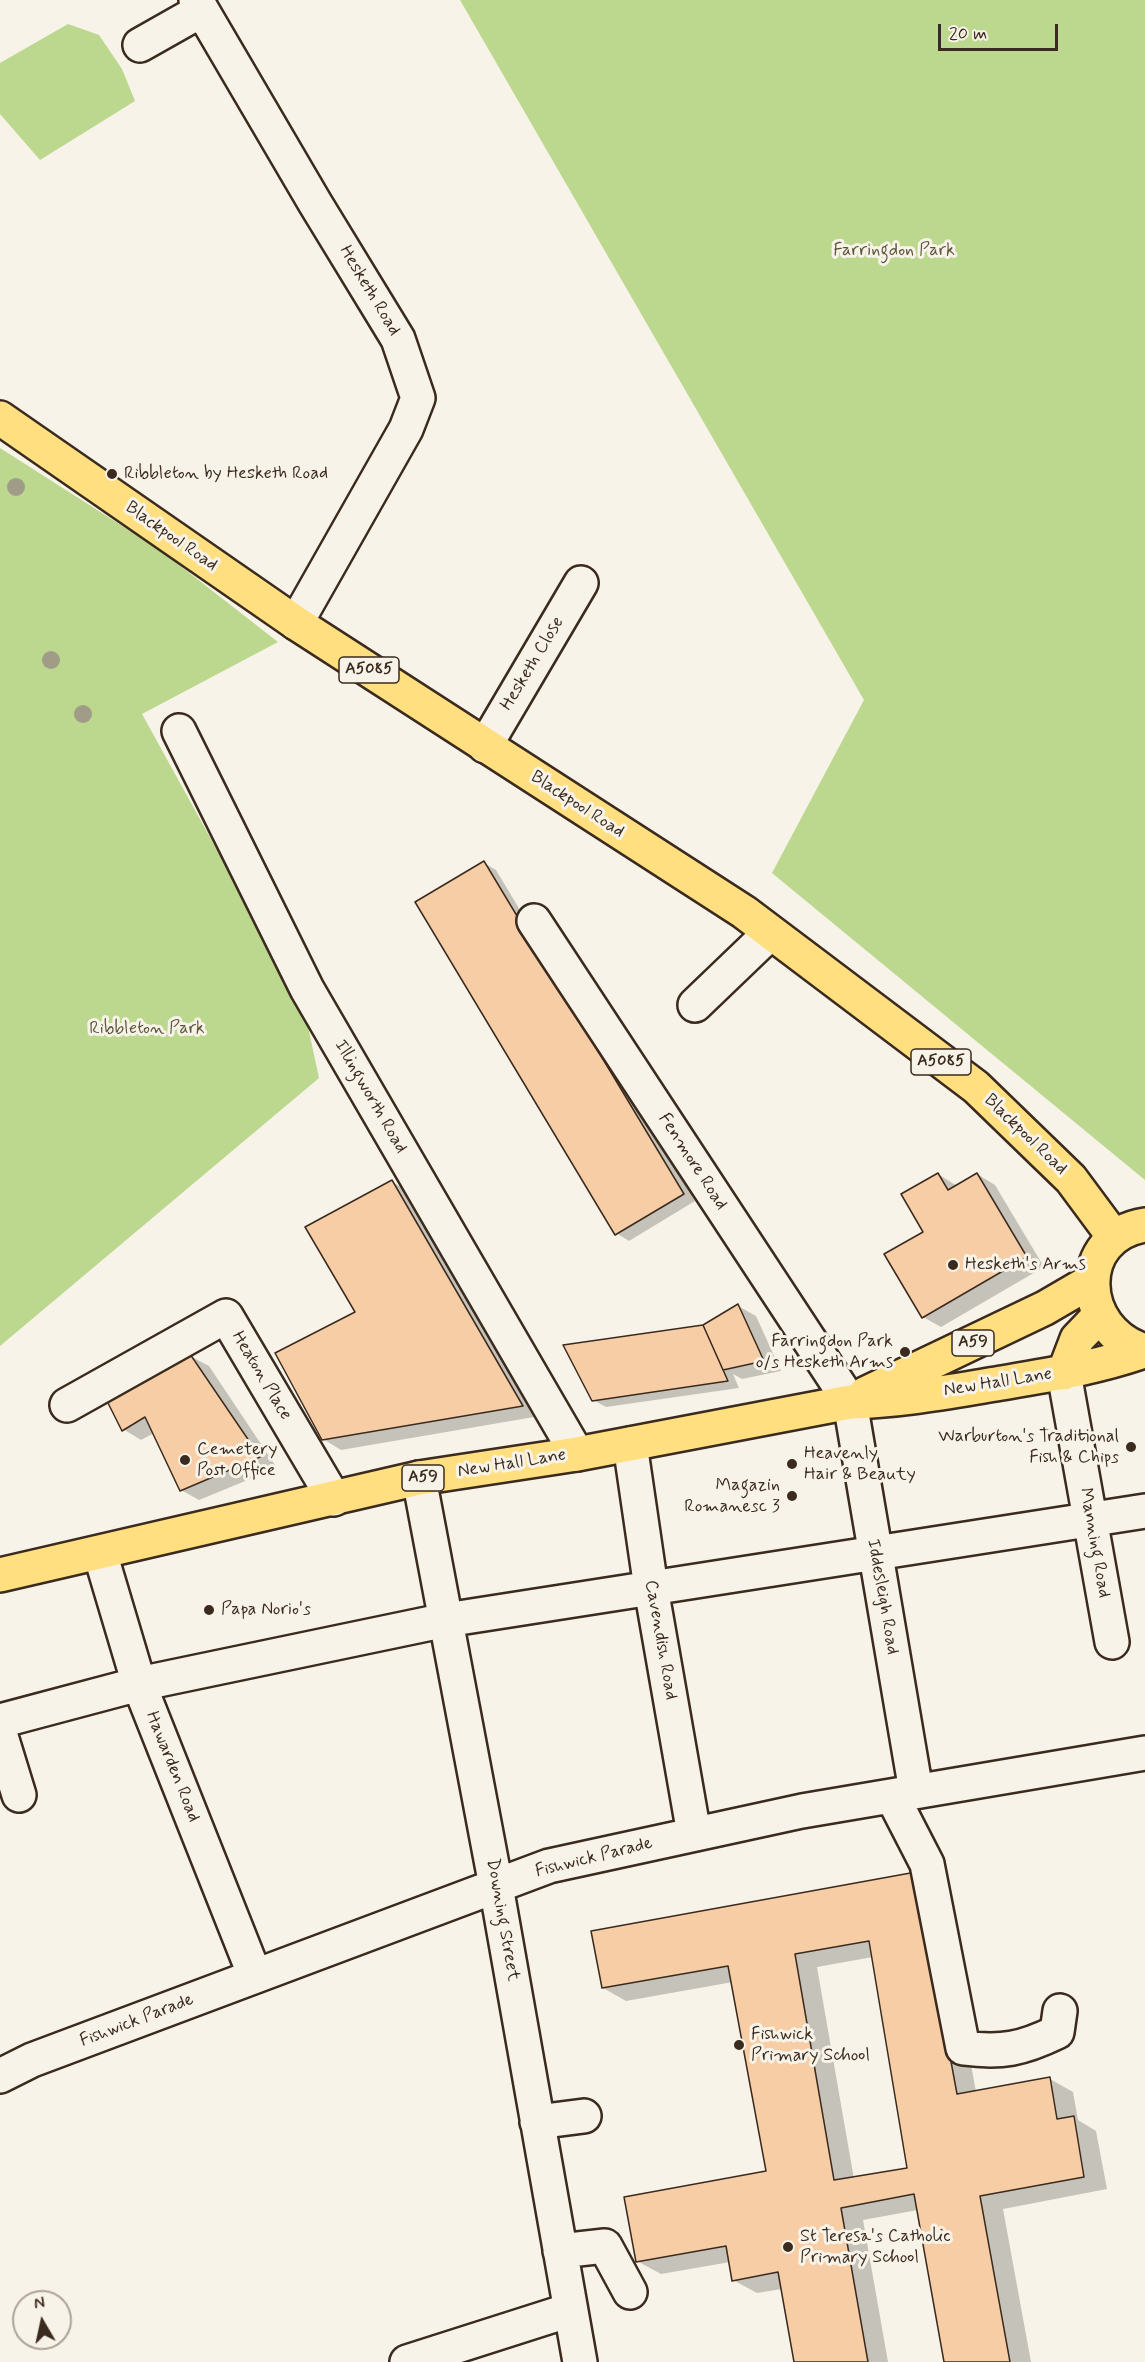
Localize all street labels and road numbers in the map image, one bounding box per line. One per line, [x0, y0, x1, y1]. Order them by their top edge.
street label: Hesketh Road [334, 242, 404, 340]
street label: Blackpool Road [121, 497, 221, 577]
street label: Hesketh Close [497, 613, 569, 715]
road number: A5085 [339, 657, 399, 683]
street label: Blackpool Road [526, 767, 628, 843]
street label: Illingworth Road [329, 1036, 411, 1158]
road number: A5085 [911, 1049, 971, 1075]
street label: Blackpool Road [979, 1090, 1071, 1180]
street label: Fenmore Road [653, 1110, 731, 1214]
street label: Heaton Place [226, 1328, 296, 1424]
road number: A59 [952, 1330, 994, 1356]
street label: New Hall Lane [942, 1364, 1054, 1402]
street label: New Hall Lane [456, 1445, 568, 1483]
road number: A59 [402, 1465, 444, 1491]
street label: Manning Road [1074, 1486, 1114, 1600]
street label: Iddesleigh Road [861, 1538, 903, 1656]
street label: Cavendish Road [639, 1578, 681, 1702]
street label: Hawarden Road [140, 1709, 204, 1825]
street label: Fishwick Parade [533, 1833, 655, 1883]
street label: Downing Street [481, 1857, 523, 1983]
street label: Fishwick Parade [77, 1989, 197, 2053]

